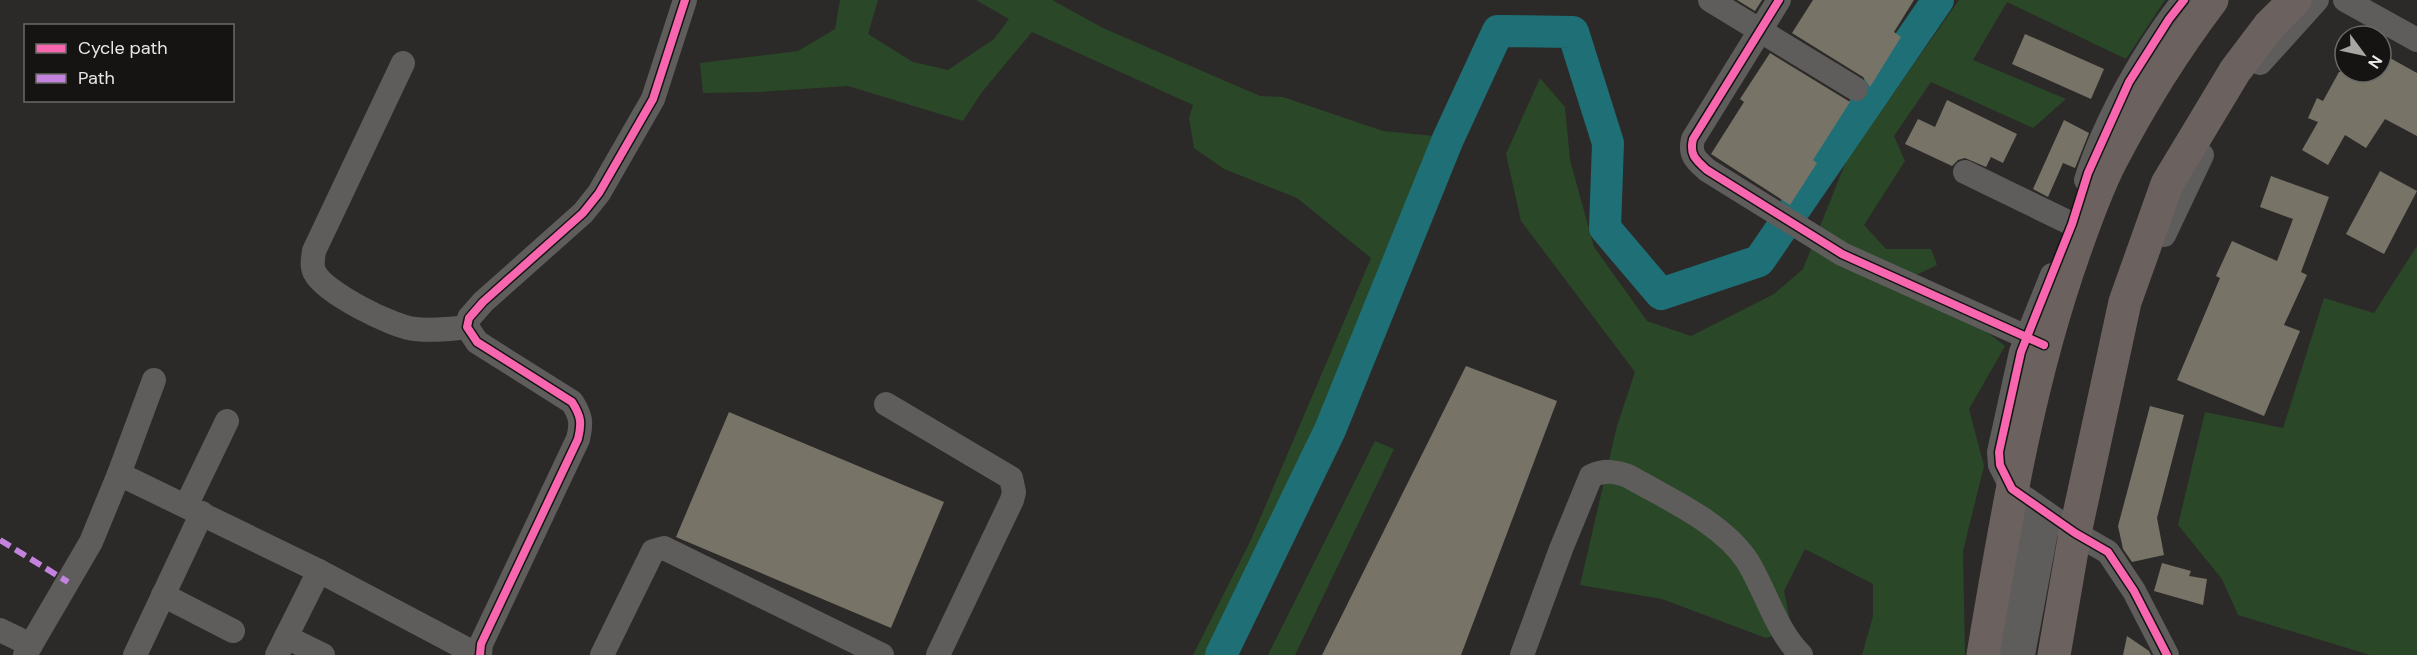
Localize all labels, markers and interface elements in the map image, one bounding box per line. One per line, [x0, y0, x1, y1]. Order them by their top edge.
legend [24, 24, 234, 102]
north arrow [2333, 24, 2393, 84]
text: Cycle path [78, 36, 168, 60]
text: N [2363, 51, 2387, 73]
text: Path [78, 66, 115, 90]

